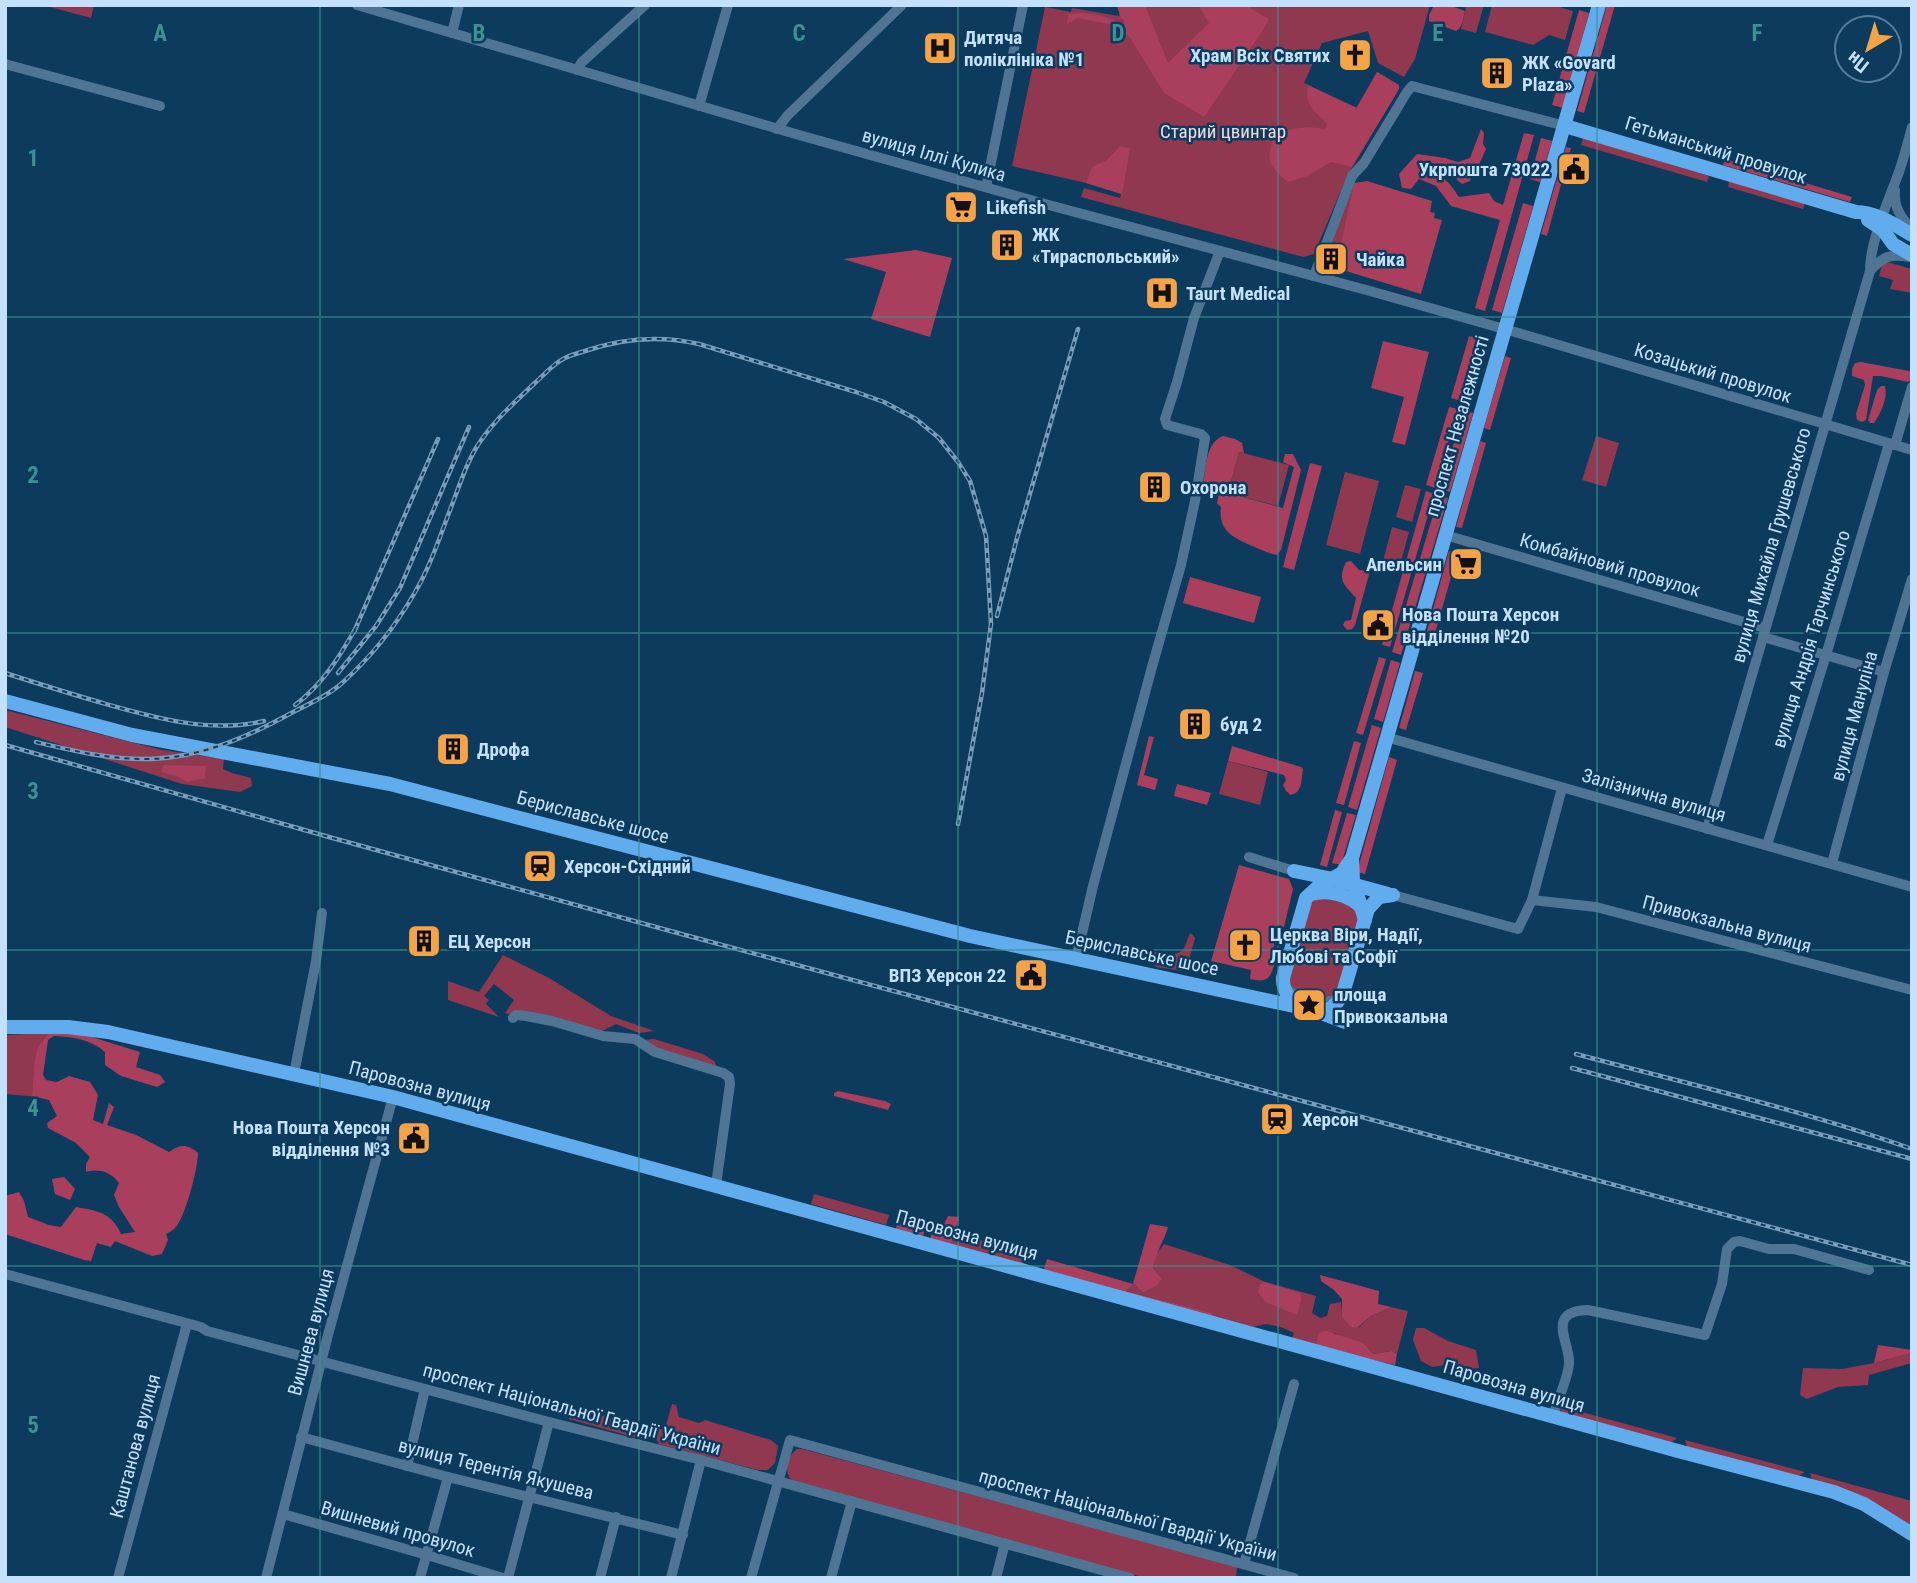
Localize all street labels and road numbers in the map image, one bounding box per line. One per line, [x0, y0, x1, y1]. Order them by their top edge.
street label: Гетьманський провулок [1622, 111, 1810, 189]
street label: вулиця Іллі Кулика [860, 123, 1008, 187]
street label: проспект Незалежності [1420, 333, 1494, 519]
street label: Козацький провулок [1632, 338, 1794, 408]
street label: вулиця Михайла Грушевського [1726, 425, 1816, 665]
street label: вулиця Андрія Тарчинського [1767, 527, 1855, 751]
street label: Комбайновий провулок [1517, 528, 1703, 602]
street label: вулиця Мануліна [1826, 649, 1882, 783]
street label: Залізнична вулиця [1579, 763, 1729, 827]
street label: Бериславське шосе [515, 786, 672, 848]
street label: Привокзальна вулиця [1640, 890, 1814, 958]
street label: Бериславське шосе [1063, 926, 1221, 981]
street label: Паровозна вулиця [346, 1056, 494, 1116]
street label: Паровозна вулиця [893, 1205, 1041, 1265]
street label: Вишнева вулиця [283, 1266, 339, 1398]
street label: Паровозна вулиця [1441, 1355, 1587, 1417]
street label: проспект Національної Гвардії України [420, 1358, 724, 1460]
street label: Каштанова вулиця [105, 1372, 165, 1520]
street label: вулиця Терентія Якушева [396, 1434, 596, 1504]
street label: проспект Національної Гвардії України [976, 1464, 1280, 1566]
street label: Вишневий провулок [318, 1496, 478, 1562]

